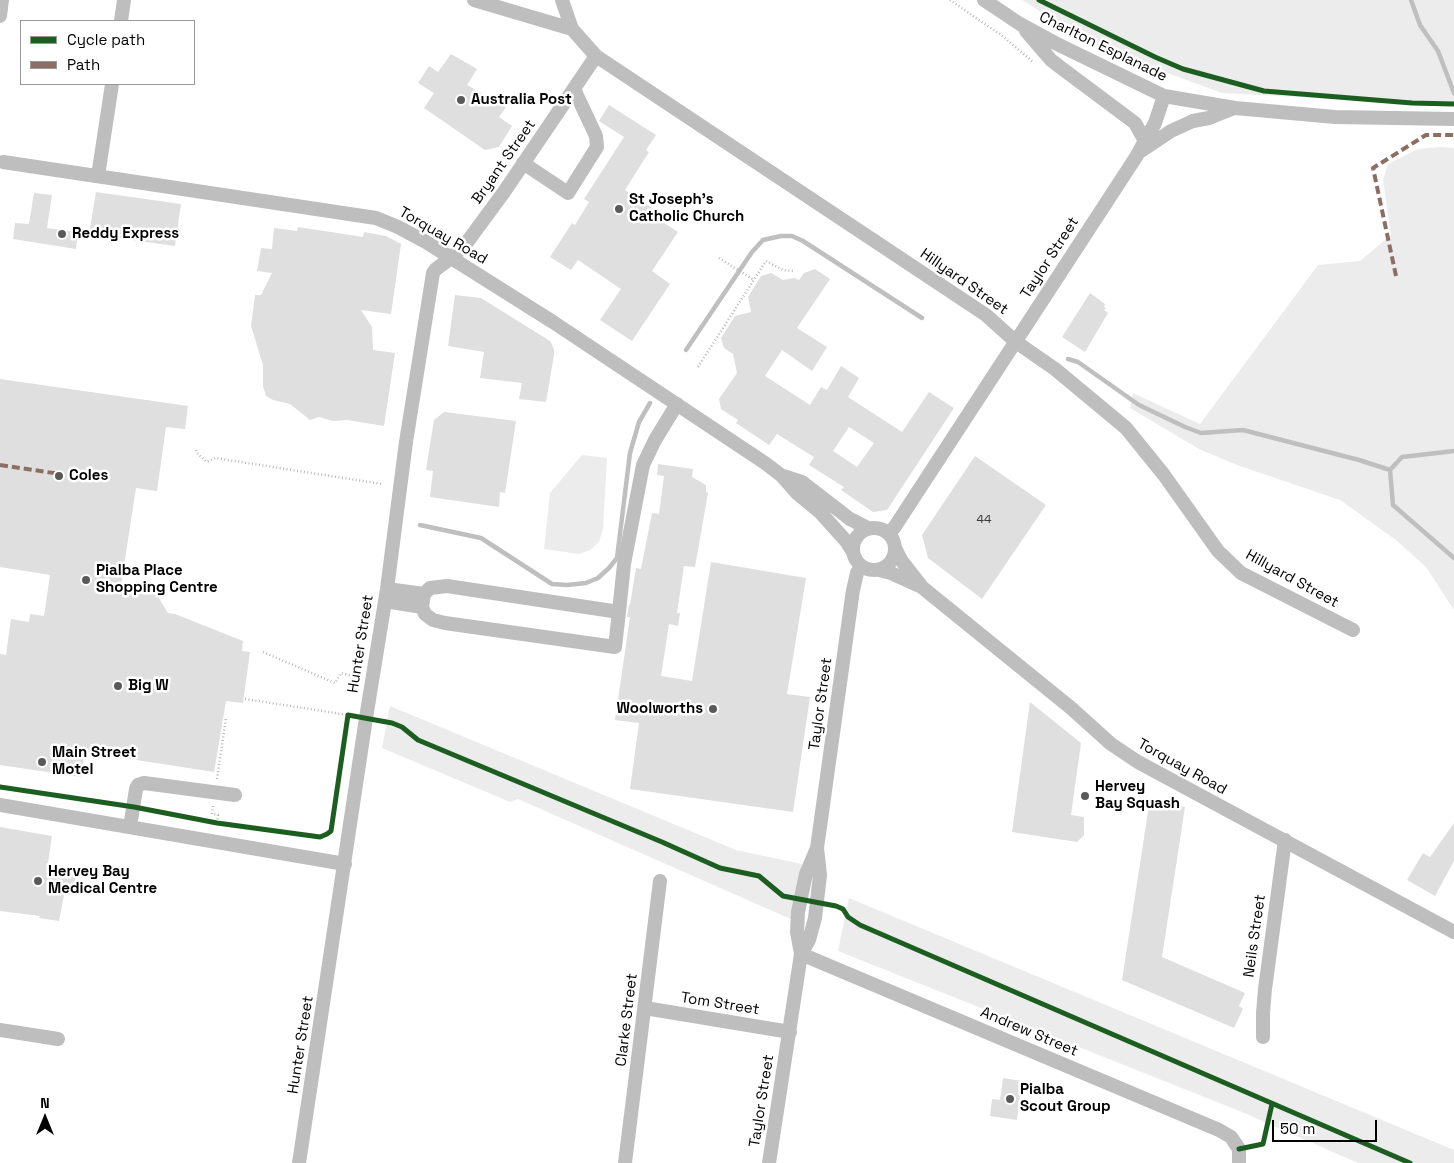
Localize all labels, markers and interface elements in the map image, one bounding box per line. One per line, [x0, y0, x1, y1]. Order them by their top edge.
street label: Charlton Esplanade [1036, 8, 1170, 86]
legend [20, 20, 195, 85]
text: Cycle path [67, 30, 145, 49]
text: Path [67, 55, 100, 74]
place label: Australia Post [471, 91, 572, 109]
marker: Australia Post [455, 94, 467, 106]
street label: Bryant Street [468, 116, 540, 208]
place label: St Joseph's Catholic Church [629, 191, 744, 226]
street label: Torquay Road [396, 203, 490, 269]
marker: St Joseph's Catholic Church [613, 203, 625, 215]
street label: Taylor Street [1017, 214, 1083, 302]
place label: Reddy Express [72, 225, 179, 243]
marker: Reddy Express [56, 228, 68, 240]
street label: Hillyard Street [916, 245, 1012, 319]
place label: Coles [69, 467, 108, 485]
marker: Coles [53, 470, 65, 482]
house number: 44 [977, 513, 991, 527]
street label: Hillyard Street [1242, 546, 1342, 612]
place label: Pialba Place Shopping Centre [96, 562, 218, 597]
marker: Pialba Place Shopping Centre [80, 574, 92, 586]
street label: Hunter Street [344, 594, 378, 694]
street label: Taylor Street [806, 656, 836, 752]
place label: Big W [128, 677, 169, 695]
marker: Big W [112, 680, 124, 692]
place label: Woolworths [616, 700, 703, 718]
marker: Woolworths [707, 703, 719, 715]
street label: Torquay Road [1134, 735, 1230, 799]
place label: Main Street Motel [52, 744, 136, 779]
marker: Main Street Motel [36, 756, 48, 768]
place label: Hervey Bay Squash [1095, 778, 1180, 813]
marker: Hervey Bay Squash [1079, 790, 1091, 802]
place label: Hervey Bay Medical Centre [48, 863, 157, 898]
marker: Hervey Bay Medical Centre [32, 875, 44, 887]
street label: Neils Street [1240, 893, 1270, 979]
street label: Clarke Street [612, 972, 642, 1068]
street label: Tom Street [679, 989, 761, 1019]
street label: Hunter Street [284, 995, 318, 1095]
street label: Andrew Street [978, 1003, 1080, 1061]
street label: Taylor Street [746, 1053, 778, 1149]
place label: Pialba Scout Group [1020, 1081, 1111, 1116]
north arrow [20, 1093, 70, 1143]
marker: Pialba Scout Group [1004, 1093, 1016, 1105]
text: N [40, 1094, 50, 1112]
scale bar [1274, 1110, 1379, 1142]
text: 50 m [1280, 1119, 1315, 1138]

